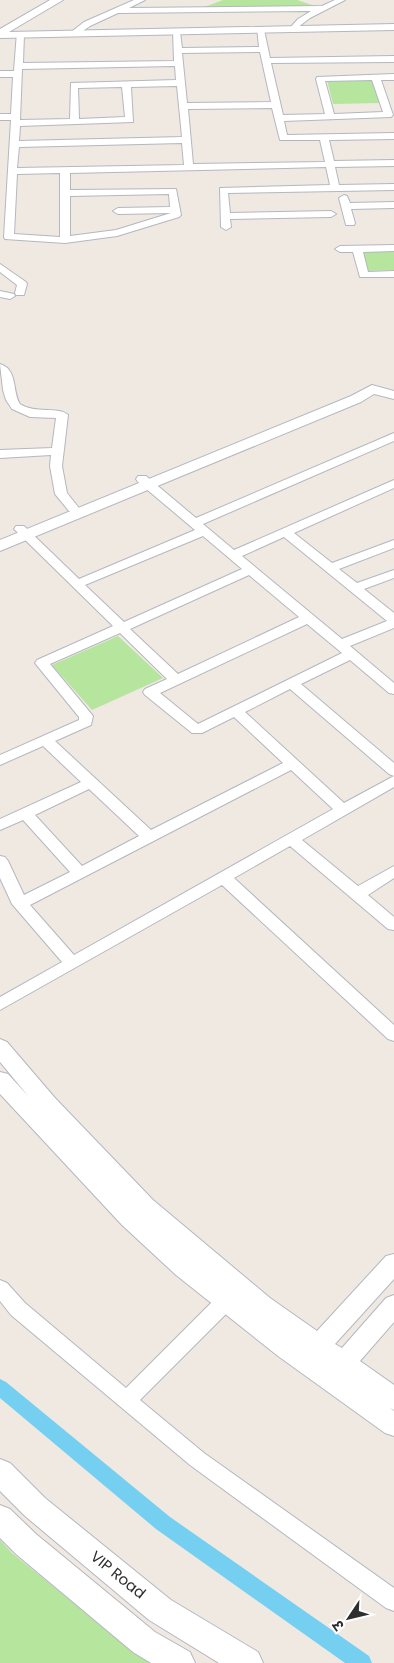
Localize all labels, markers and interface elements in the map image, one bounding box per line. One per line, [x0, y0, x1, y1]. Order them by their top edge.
street label: VIP Road [86, 1546, 150, 1603]
north arrow [324, 1593, 374, 1643]
text: उ [327, 1616, 349, 1635]

